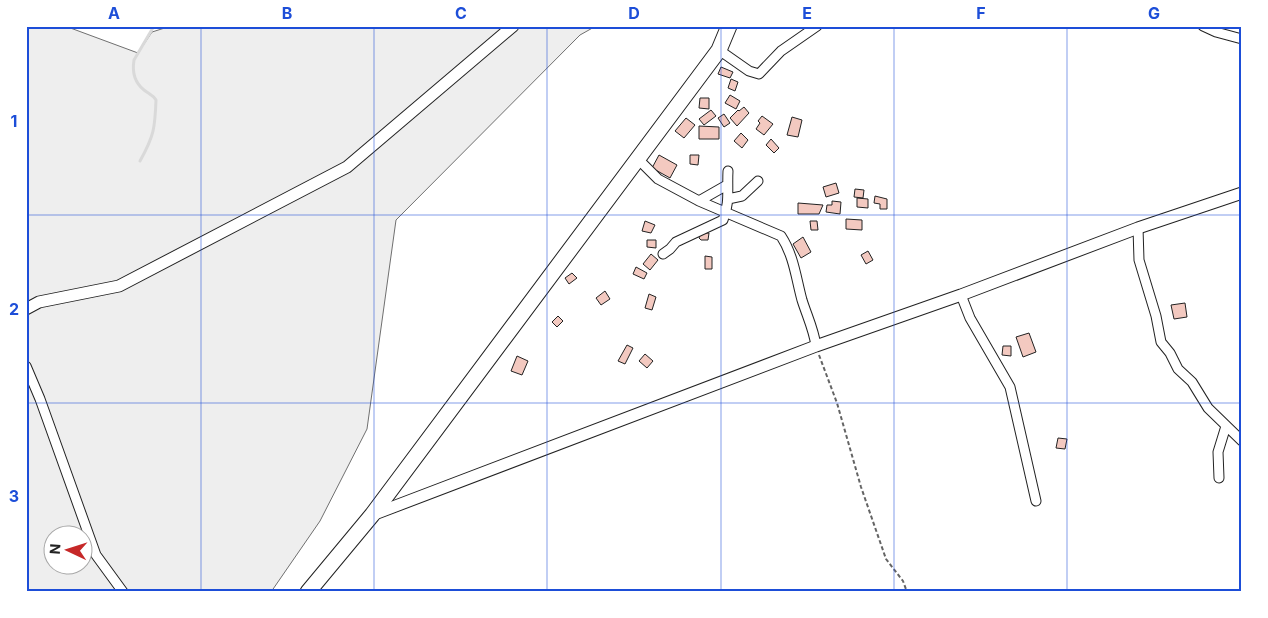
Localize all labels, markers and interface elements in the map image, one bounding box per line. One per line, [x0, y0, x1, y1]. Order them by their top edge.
text: A [108, 3, 120, 23]
text: B [282, 3, 292, 23]
text: C [455, 3, 467, 23]
text: D [628, 3, 640, 23]
text: E [802, 3, 812, 23]
text: F [976, 3, 986, 23]
text: G [1148, 3, 1160, 23]
text: 1 [11, 111, 17, 131]
text: 2 [9, 299, 19, 319]
text: 3 [9, 486, 19, 506]
north arrow [42, 526, 92, 576]
text: N [46, 543, 63, 555]

